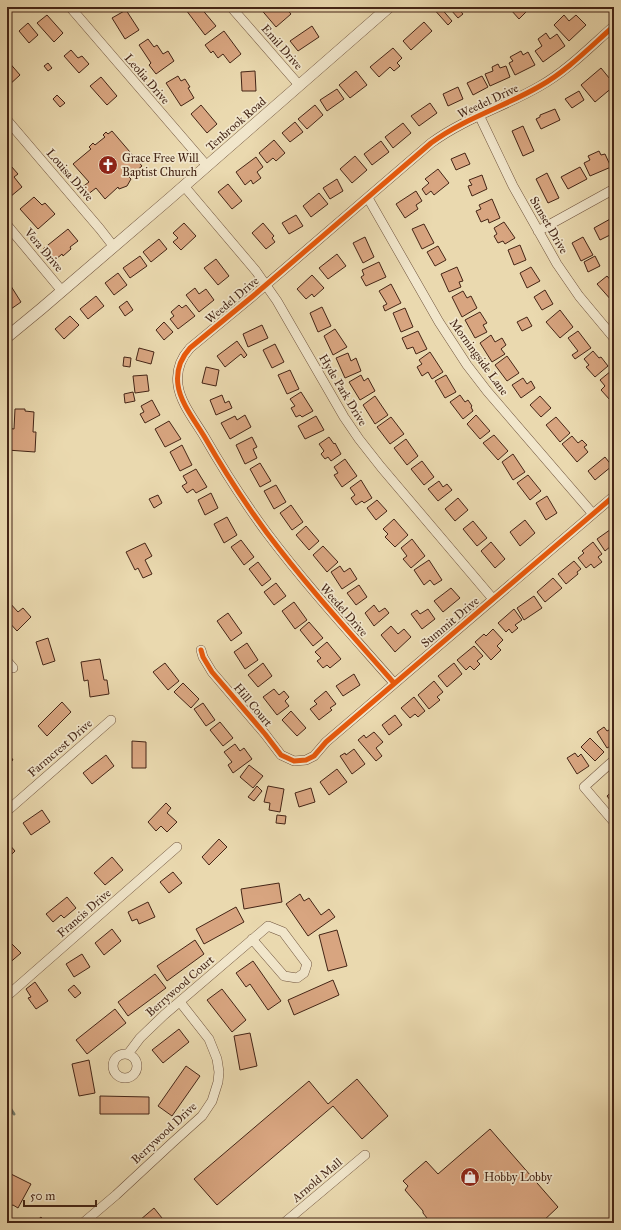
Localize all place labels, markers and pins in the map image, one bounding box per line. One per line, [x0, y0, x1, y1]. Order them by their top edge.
place label: Grace Free Will Baptist Church [122, 151, 199, 179]
church icon: Grace Free Will Baptist Church [97, 154, 119, 176]
shop icon: Hobby Lobby [459, 1166, 481, 1188]
place label: Hobby Lobby [484, 1170, 553, 1184]

